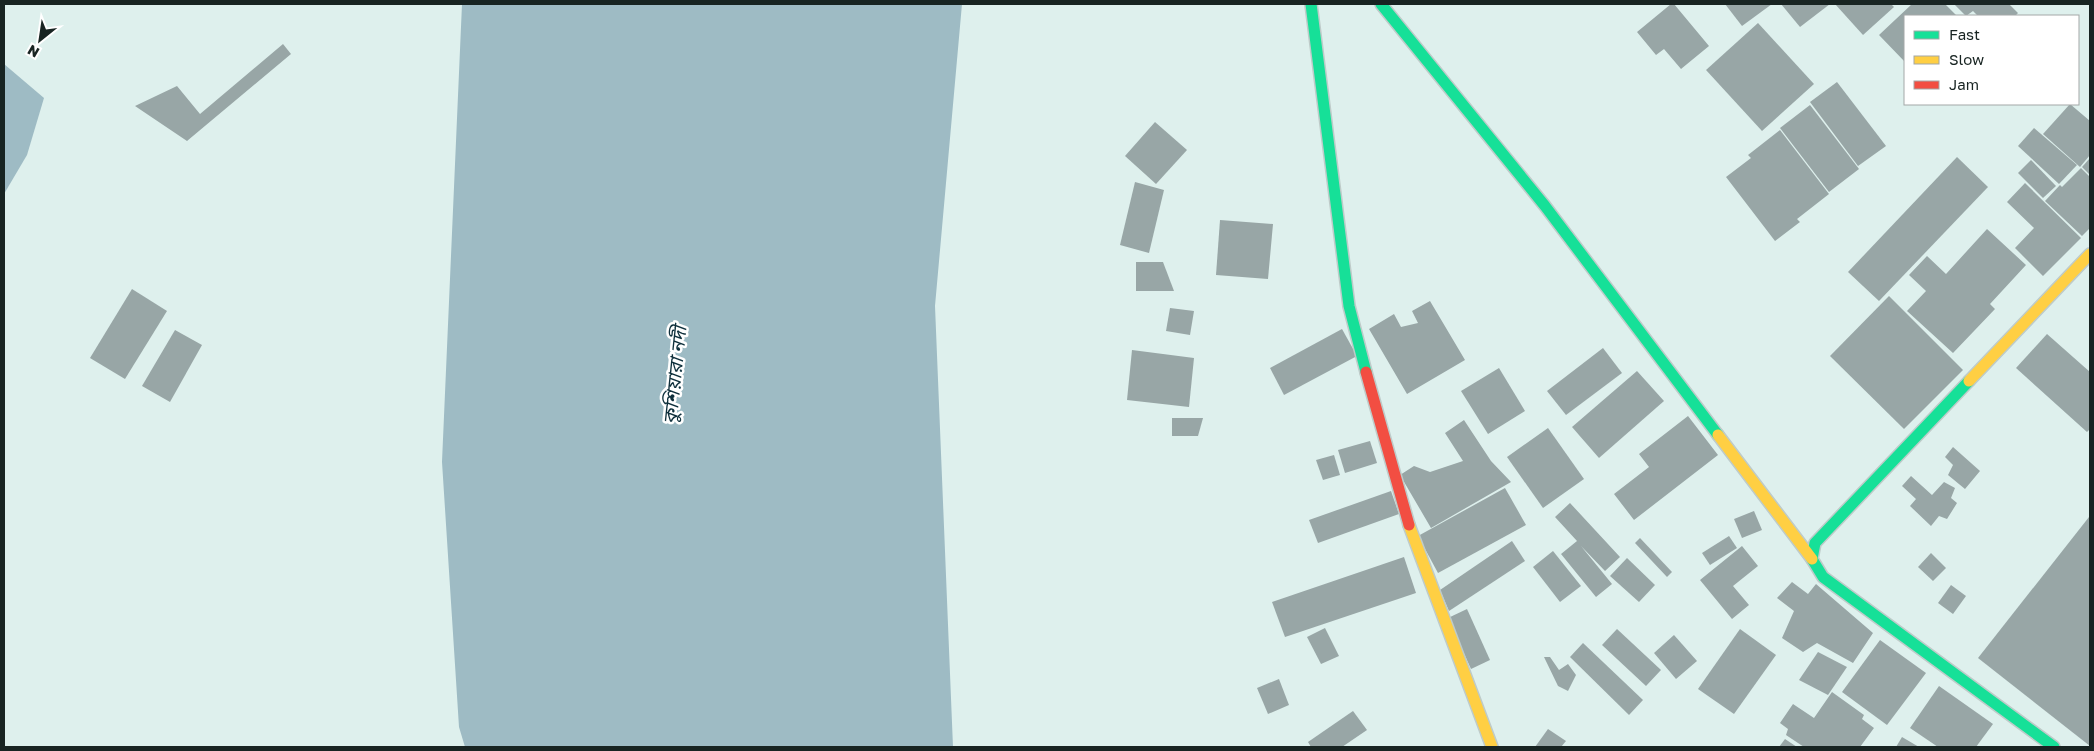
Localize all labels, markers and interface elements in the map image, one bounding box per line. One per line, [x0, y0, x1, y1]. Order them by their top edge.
north arrow [15, 15, 65, 65]
legend [1904, 15, 2079, 105]
text: Fast [1949, 25, 1980, 43]
text: N [24, 42, 42, 62]
text: Slow [1949, 50, 1984, 68]
text: Jam [1949, 75, 1979, 93]
water label: কুশিয়ারা নদী [657, 321, 692, 425]

